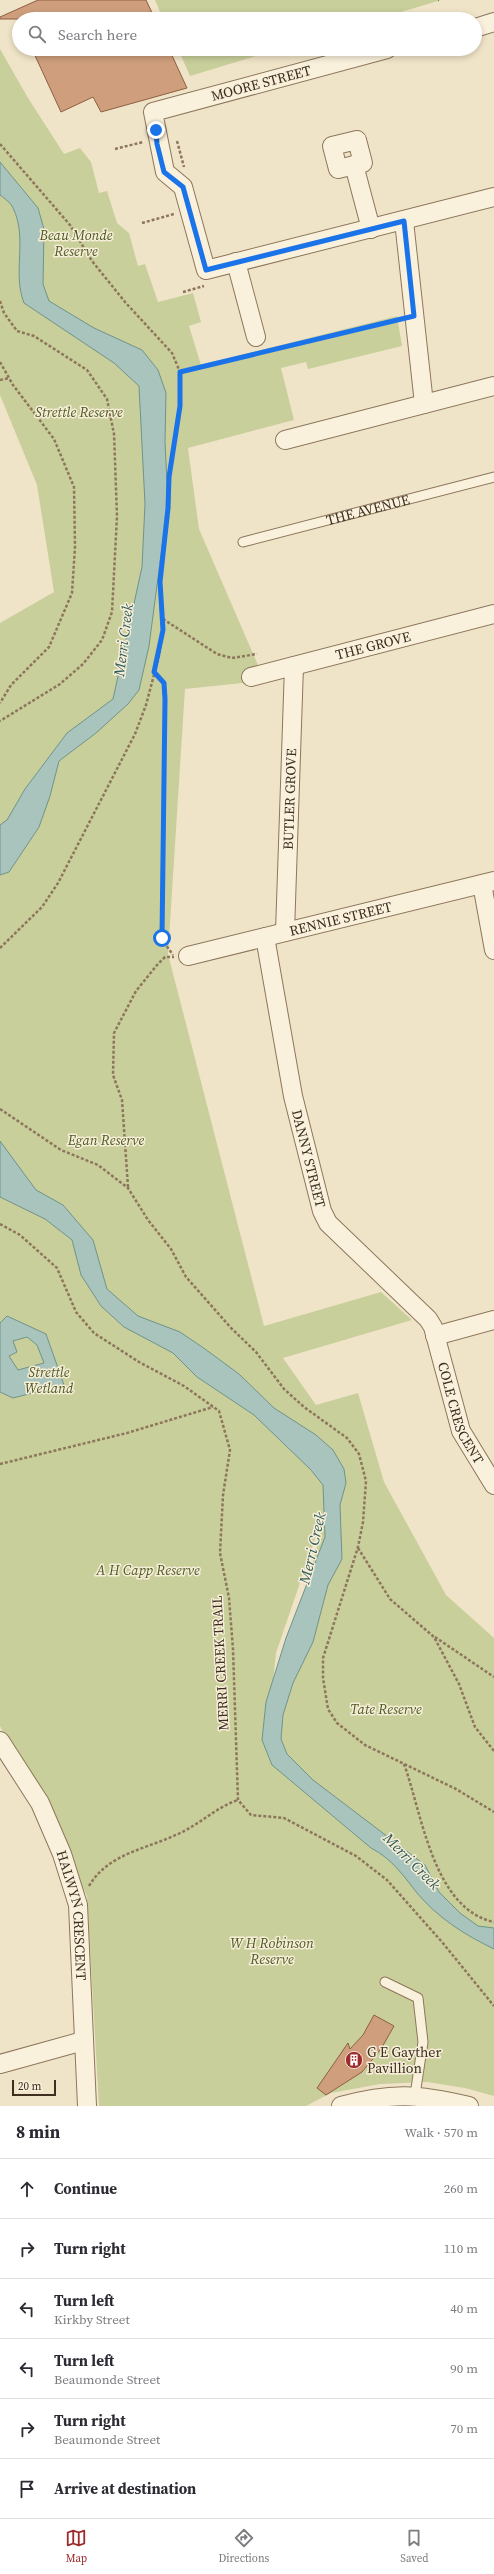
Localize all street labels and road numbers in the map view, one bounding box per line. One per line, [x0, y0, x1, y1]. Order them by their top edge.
street label: MOORE STREET [209, 60, 314, 106]
street label: THE AVENUE [324, 489, 412, 530]
street label: THE GROVE [333, 626, 413, 665]
street label: BUTLER GROVE [278, 748, 301, 850]
street label: RENNIE STREET [287, 896, 394, 941]
street label: DANNY STREET [287, 1107, 331, 1210]
street label: COLE CRESCENT [433, 1360, 489, 1468]
street label: MERRI CREEK TRAIL [206, 1595, 234, 1731]
street label: HALWYN CRESCENT [51, 1847, 91, 1981]

